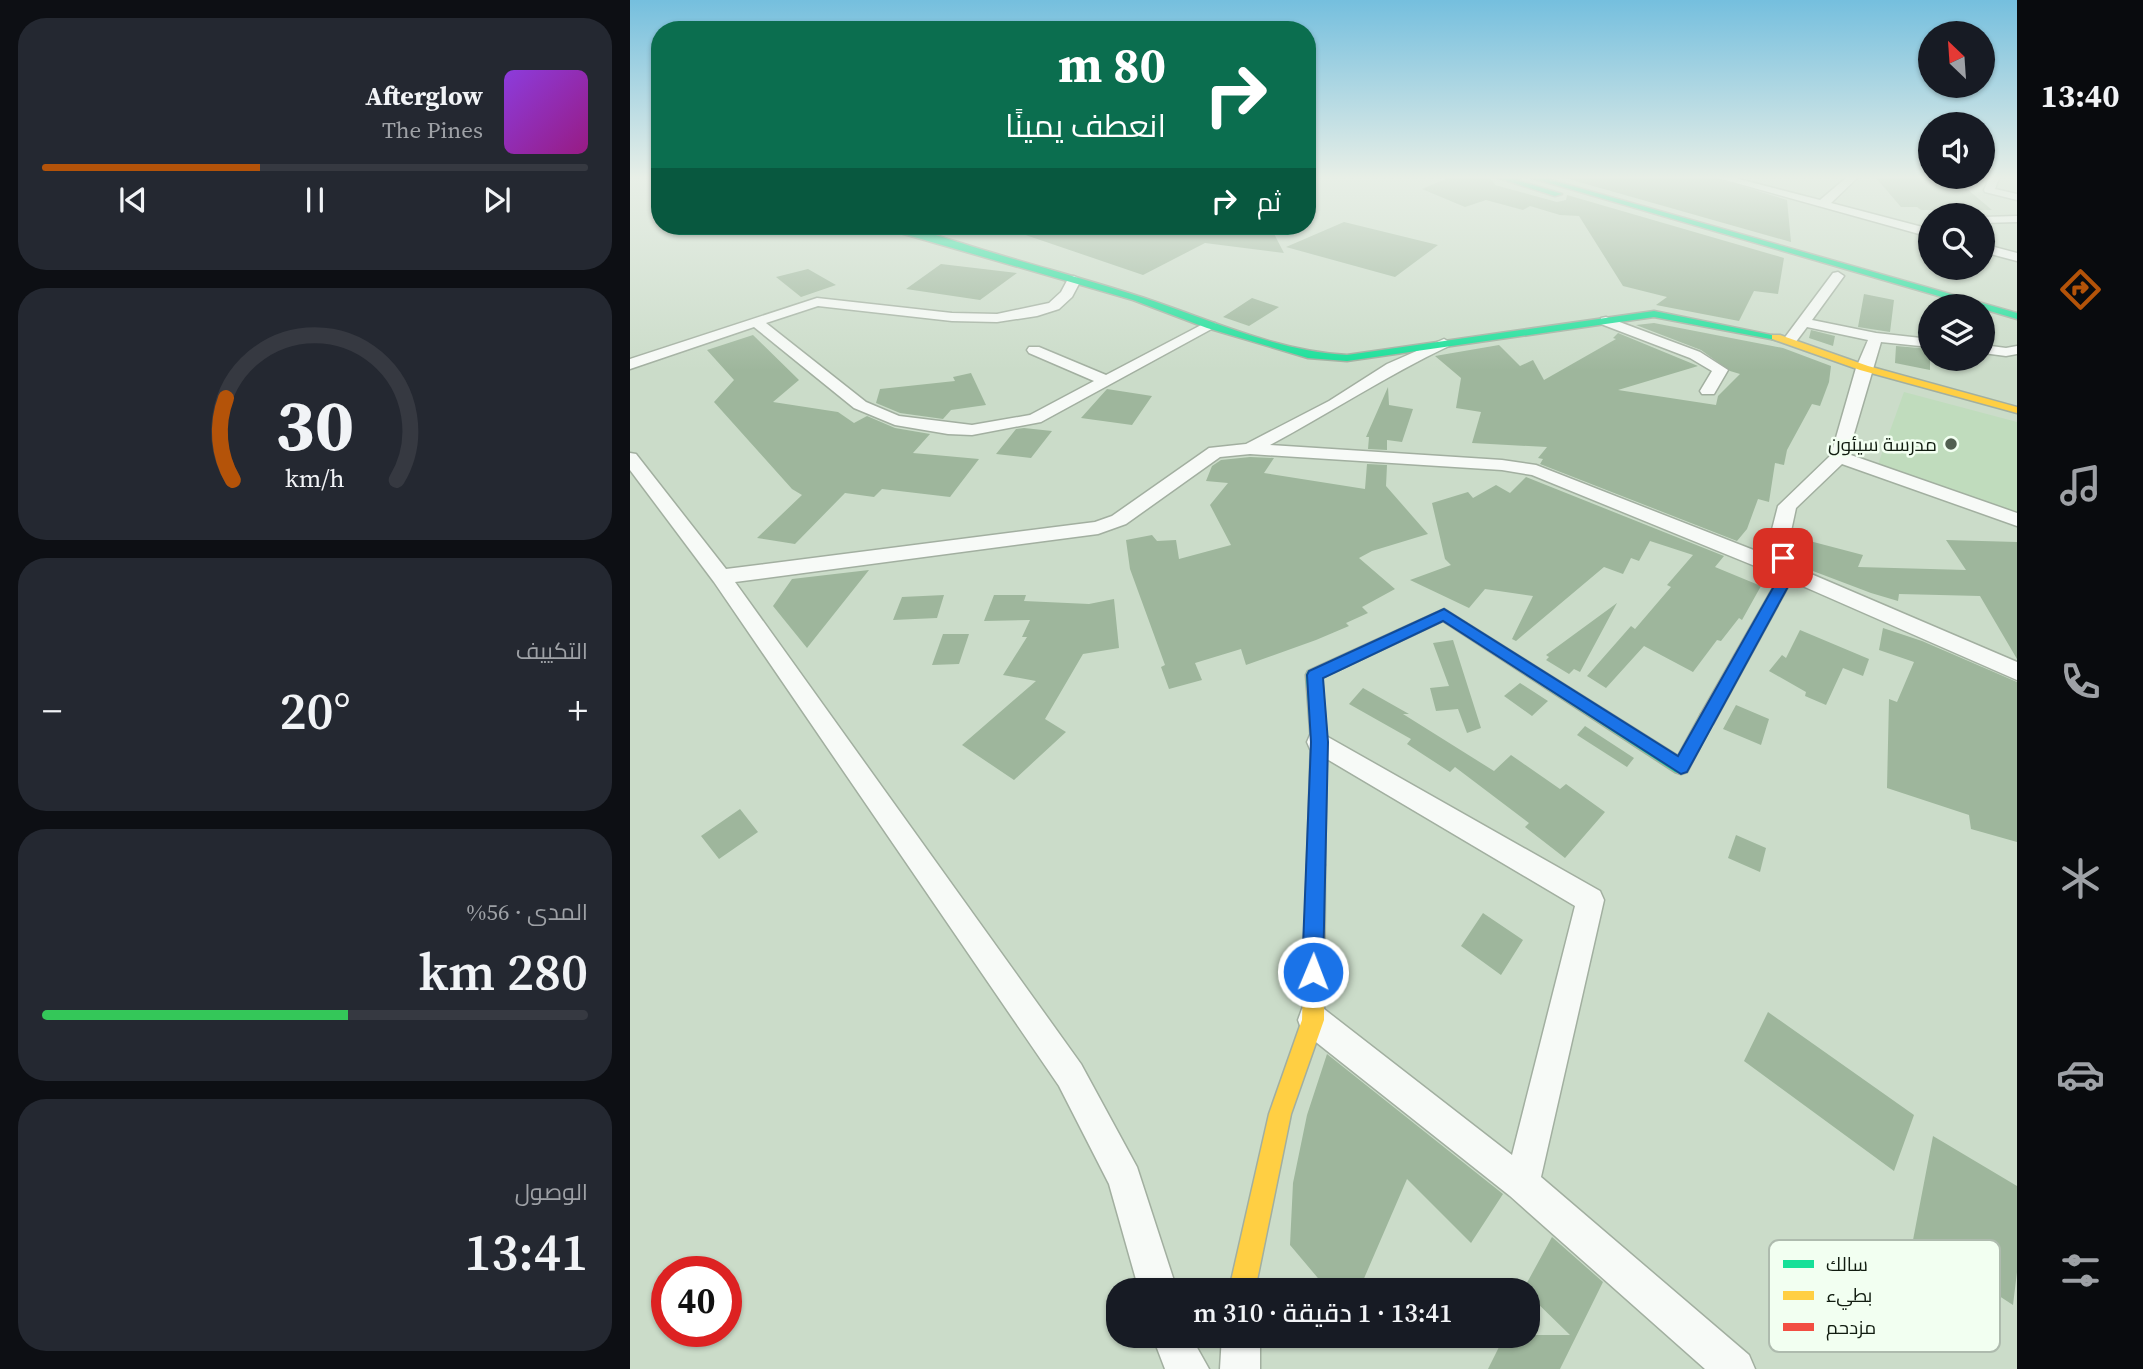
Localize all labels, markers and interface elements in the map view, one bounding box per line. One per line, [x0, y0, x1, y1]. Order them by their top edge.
north arrow [1918, 21, 1995, 98]
map controls [1918, 21, 1995, 371]
text: 80 m [1058, 31, 1166, 98]
icon: right [1190, 49, 1281, 140]
text: 13:40 [2041, 74, 2120, 118]
text: Afterglow [365, 78, 483, 114]
text: انعطف يمينًا [1005, 104, 1166, 148]
button: sound [1918, 112, 1995, 189]
text: The Pines [382, 114, 483, 146]
icon: previous [114, 181, 152, 219]
icon: pause [296, 181, 334, 219]
icon: next [478, 181, 516, 219]
icon: right [1205, 182, 1243, 220]
text: ثم [1257, 184, 1281, 220]
button: search [1918, 203, 1995, 280]
icon: directions [2056, 265, 2105, 314]
button: layers [1918, 294, 1995, 371]
text: 30 [276, 376, 354, 475]
place label: مدرسة سيئون [1828, 431, 1937, 457]
marker: مدرسة سيئون [1943, 436, 1959, 452]
text: km/h [285, 461, 345, 495]
icon: music [2056, 461, 2105, 510]
pin [1753, 528, 1813, 588]
icon: arrive [1764, 539, 1802, 577]
text: التكييف [516, 635, 588, 667]
icon: phone [2056, 657, 2105, 706]
text: 20° [279, 675, 351, 746]
text: − [42, 685, 62, 737]
text: + [568, 685, 588, 737]
icon: climate [2056, 854, 2105, 903]
text: المدى · 56% [466, 896, 588, 928]
position arrow [1276, 935, 1350, 1009]
text: 280 km [419, 936, 588, 1007]
icon: car [2056, 1050, 2105, 1099]
text: الوصول [515, 1176, 588, 1208]
text: 13:41 [464, 1216, 588, 1287]
legend [1769, 1240, 2000, 1352]
icon: filters [2056, 1246, 2105, 1295]
text: سالك [1826, 1251, 1868, 1277]
speed limit sign: 40 [651, 1256, 742, 1347]
text: بطيء [1826, 1282, 1872, 1310]
text: 13:41 · 1 دقيقة · 310 m [1193, 1295, 1453, 1331]
text: مزدحم [1826, 1314, 1876, 1341]

